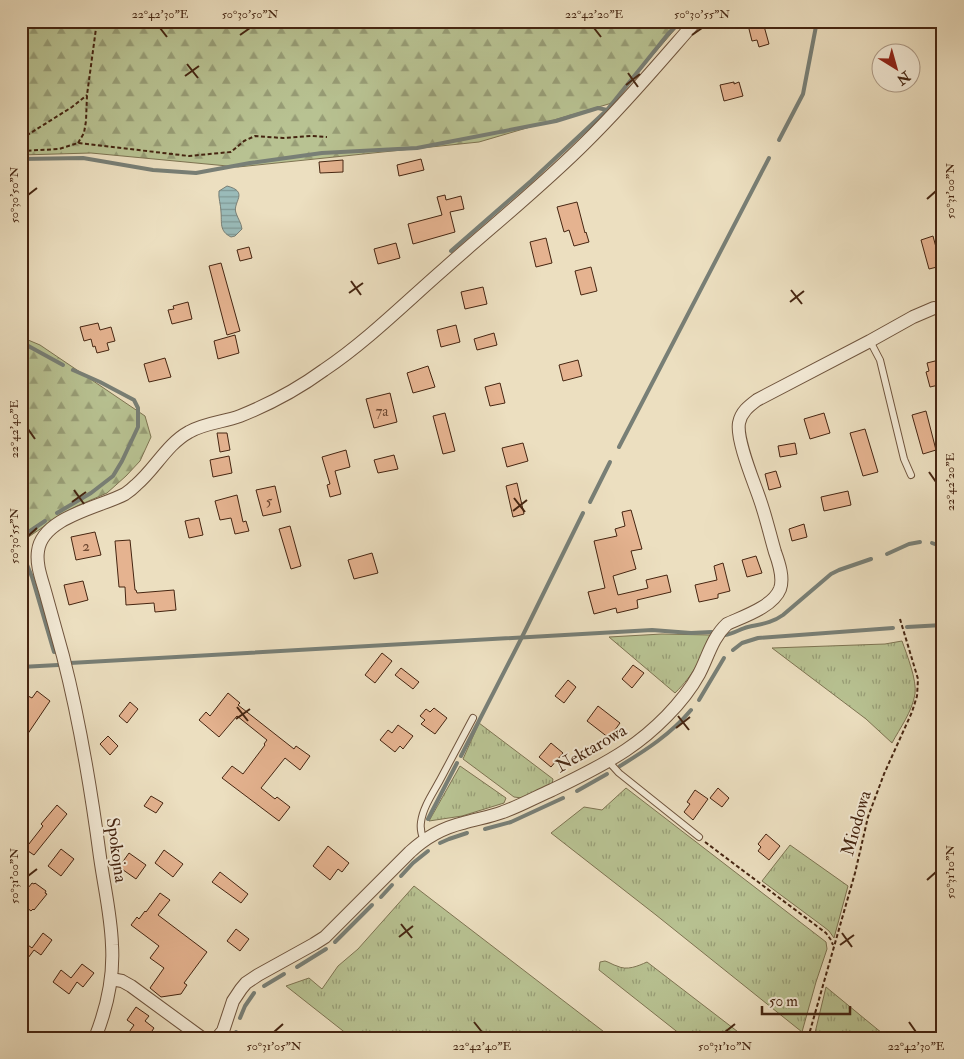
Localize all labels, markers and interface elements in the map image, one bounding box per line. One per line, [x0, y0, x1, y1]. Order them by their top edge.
text: 22°42'30"E [132, 7, 189, 22]
text: 50°30'50"N [222, 7, 279, 22]
text: 22°42'20"E [565, 7, 623, 22]
text: 50°30'55"N [674, 7, 730, 22]
north arrow [872, 42, 922, 92]
text: N [893, 67, 914, 89]
text: 50°31'00"N [943, 163, 958, 219]
text: 50°30'50"N [7, 166, 22, 223]
text: 22°42'40"E [7, 399, 22, 458]
house number: 7a [375, 402, 389, 421]
text: 22°42'20"E [943, 453, 958, 511]
house number: 5 [266, 492, 273, 511]
text: 50°30'55"N [7, 508, 22, 564]
house number: 2 [82, 537, 90, 556]
street label: Nektarowa [551, 719, 632, 778]
street label: Miodowa [836, 787, 877, 858]
street label: Spokojna [101, 816, 133, 885]
text: 50°31'10"N [943, 845, 958, 899]
text: 50°31'00"N [7, 848, 22, 904]
scale bar [762, 984, 849, 1016]
text: 50 m [769, 992, 798, 1011]
text: 50°31'05"N [247, 1039, 302, 1054]
text: 22°42'40"E [453, 1039, 512, 1054]
text: 50°31'10"N [698, 1039, 752, 1054]
text: 22°42'30"E [888, 1039, 945, 1054]

